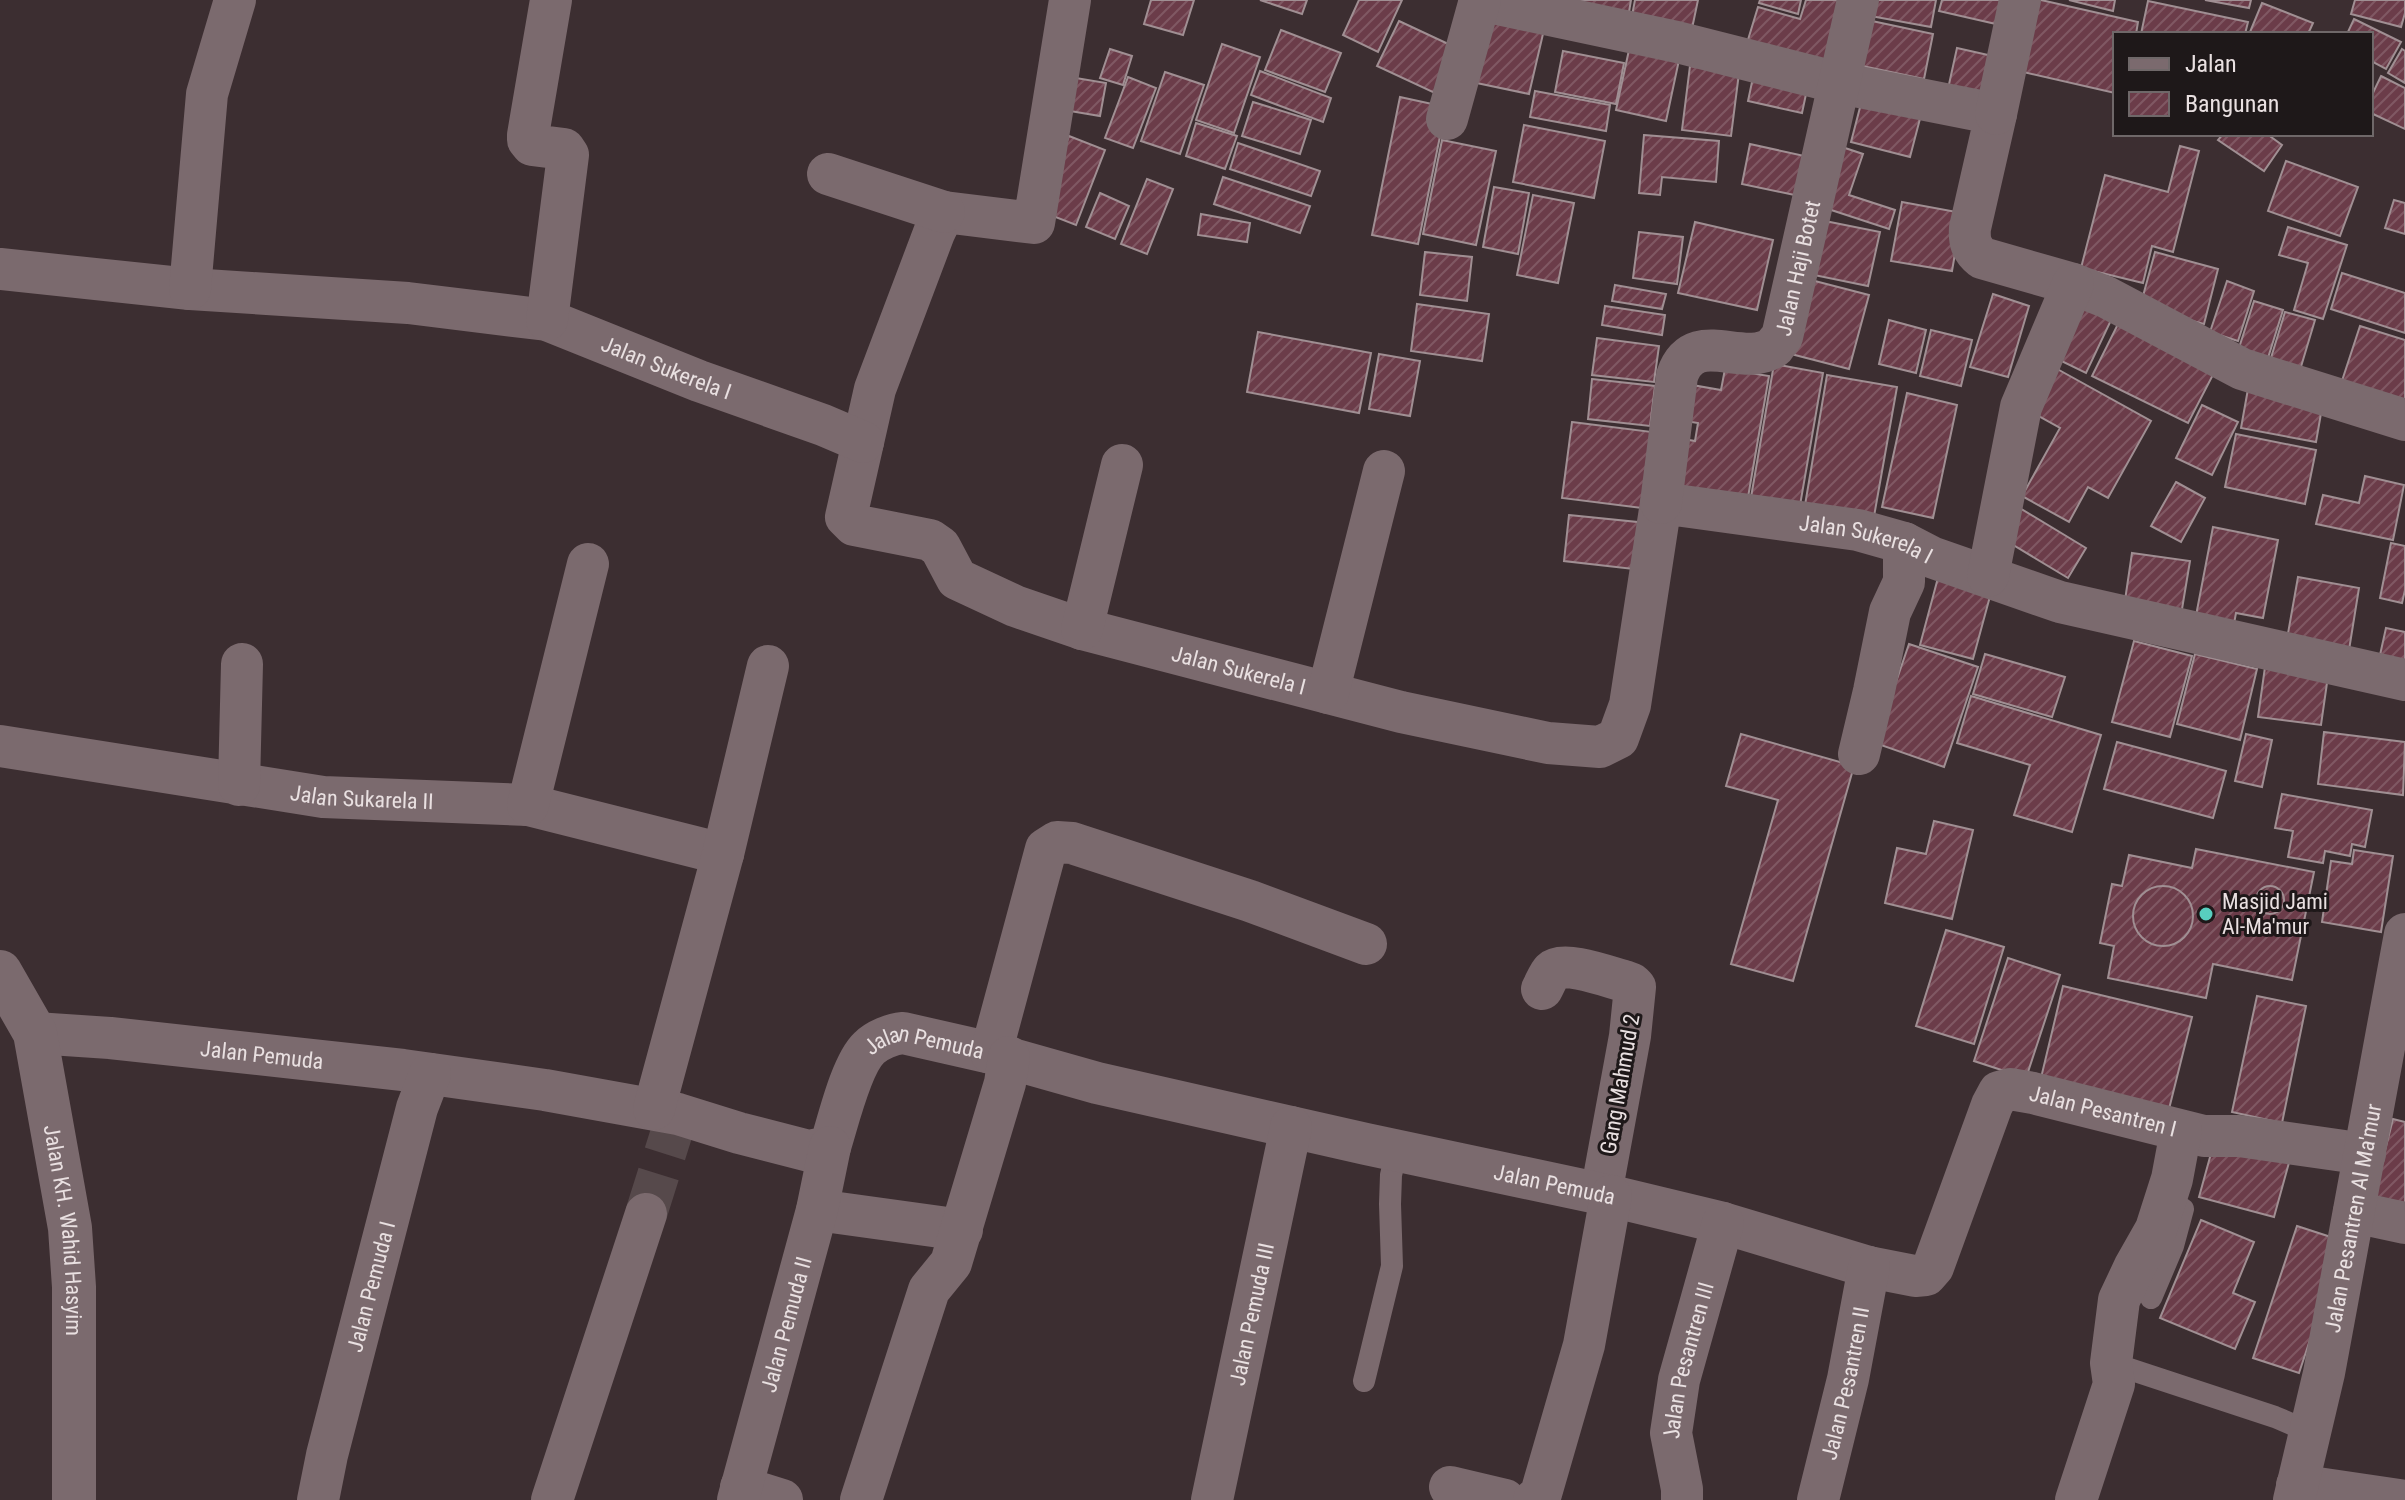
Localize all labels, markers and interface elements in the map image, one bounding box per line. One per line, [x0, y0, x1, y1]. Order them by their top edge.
legend [2113, 32, 2373, 136]
text: Jalan [2185, 50, 2237, 78]
text: Bangunan [2185, 90, 2279, 118]
street label: Jalan Haji Botet [1770, 198, 1825, 338]
street label: Jalan Sukerela I [598, 331, 735, 404]
street label: Jalan Sukerela I [1798, 510, 1937, 568]
street label: Jalan Sukerela I [1169, 640, 1309, 699]
street label: Jalan Sukarela II [289, 780, 434, 814]
place label: Masjid Jami Al-Ma'mur [2222, 889, 2328, 939]
marker: Masjid Jami Al-Ma'mur [2197, 905, 2215, 923]
street label: Gang Mahmud 2 [1595, 1012, 1645, 1156]
street label: Jalan Pemuda [858, 1020, 987, 1064]
street label: Jalan Pemuda [199, 1035, 325, 1074]
street label: Jalan Pesantren I [2027, 1080, 2179, 1141]
street label: Jalan Pesantren Al Ma'mur [2319, 1101, 2386, 1334]
street label: Jalan KH. Wahid Hasyim [39, 1123, 87, 1336]
street label: Jalan Pemuda [1492, 1159, 1618, 1209]
street label: Jalan Pemuda I [342, 1218, 400, 1355]
street label: Jalan Pemuda III [1224, 1241, 1279, 1388]
street label: Jalan Pemuda II [755, 1254, 816, 1395]
street label: Jalan Pesantren III [1658, 1279, 1718, 1442]
street label: Jalan Pesantren II [1816, 1305, 1874, 1462]

